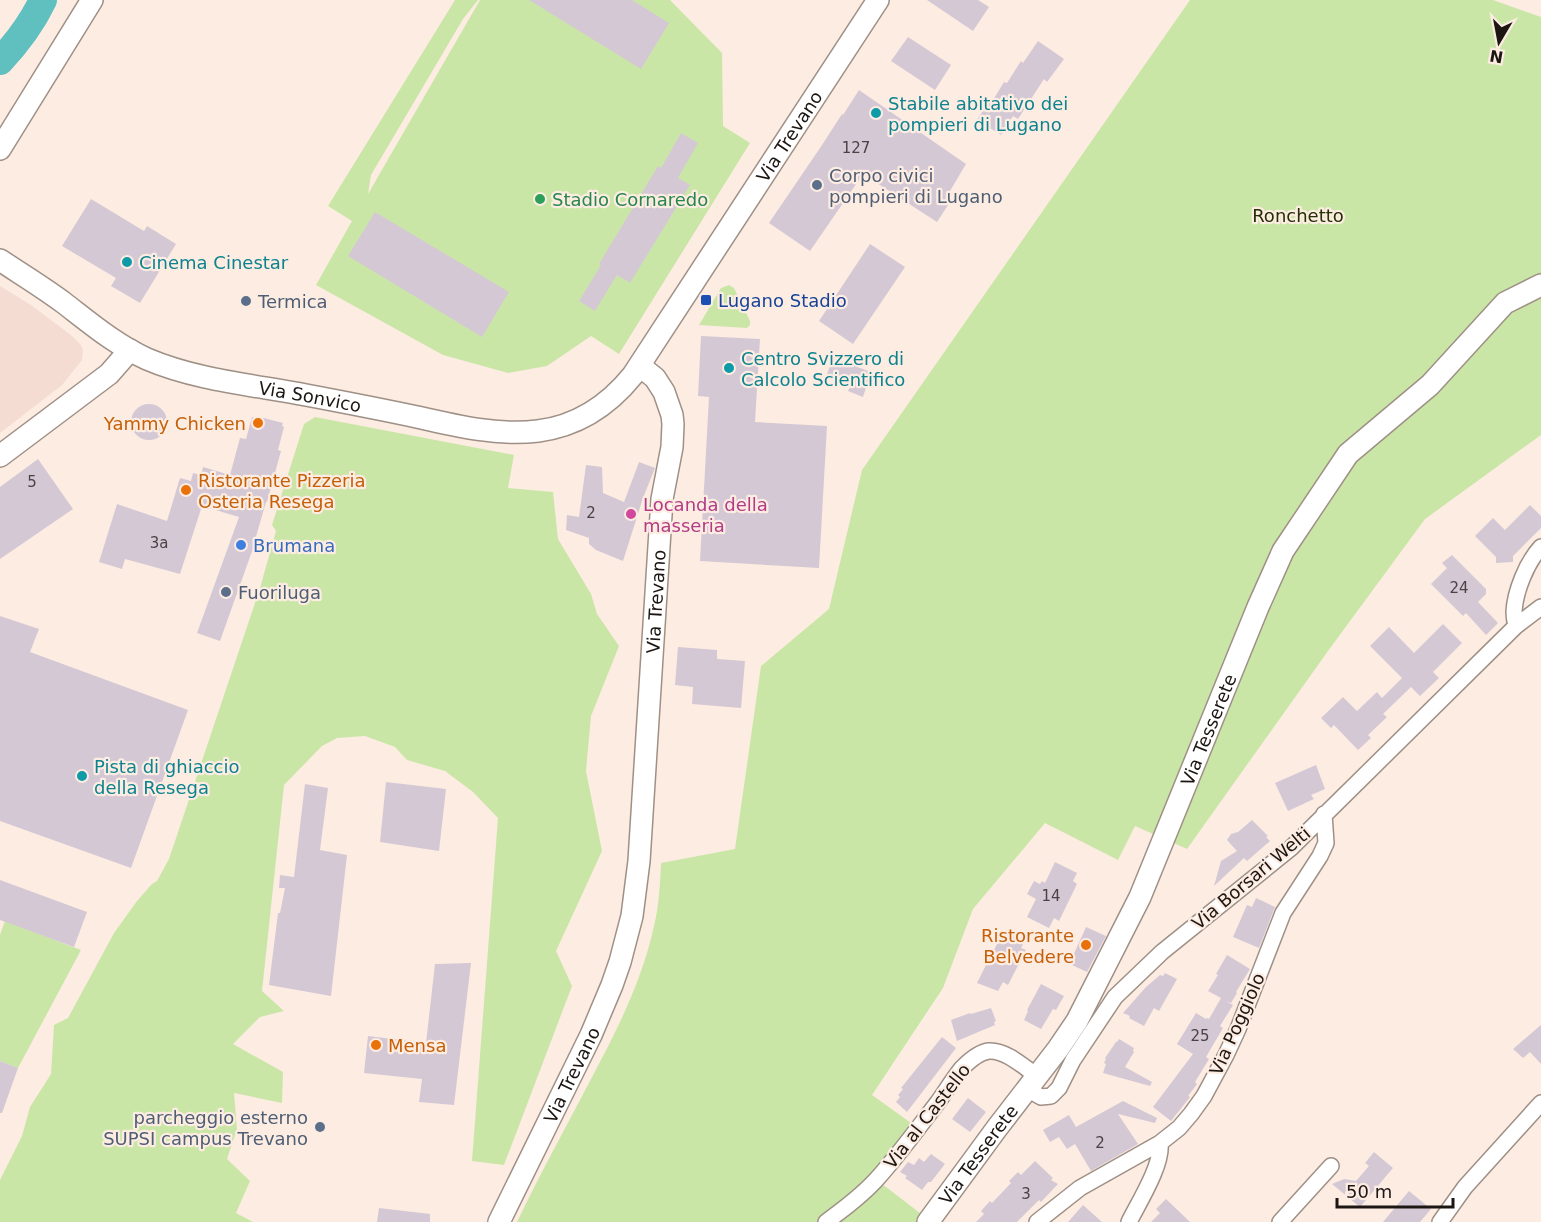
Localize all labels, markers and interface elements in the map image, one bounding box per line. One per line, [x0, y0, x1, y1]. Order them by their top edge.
north arrow [1469, 12, 1529, 72]
text: N [1488, 46, 1505, 67]
street label: Via Trevano [752, 87, 826, 186]
place label: Stabile abitativo dei pompieri di Lugano [888, 93, 1068, 135]
marker: Stabile abitativo dei pompieri di Lugano [869, 106, 883, 120]
house number: 127 [842, 139, 870, 157]
place label: Corpo civici pompieri di Lugano [829, 165, 1003, 207]
marker: Corpo civici pompieri di Lugano [810, 178, 824, 192]
place label: Stadio Cornaredo [552, 189, 708, 210]
marker: Stadio Cornaredo [533, 192, 547, 206]
park label: Ronchetto [1252, 205, 1344, 226]
place label: Cinema Cinestar [139, 252, 289, 273]
marker: Cinema Cinestar [120, 255, 134, 269]
place label: Lugano Stadio [718, 290, 847, 311]
place label: Termica [257, 291, 328, 312]
marker: Lugano Stadio [699, 293, 713, 307]
marker: Termica [239, 294, 253, 308]
place label: Centro Svizzero di Calcolo Scientifico [741, 348, 905, 390]
marker: Centro Svizzero di Calcolo Scientifico [722, 361, 736, 375]
street label: Via Sonvico [257, 377, 363, 416]
place label: Yammy Chicken [103, 413, 246, 434]
marker: Yammy Chicken [251, 416, 265, 430]
place label: Ristorante Pizzeria Osteria Resega [198, 470, 366, 512]
house number: 5 [27, 473, 37, 491]
marker: Ristorante Pizzeria Osteria Resega [179, 483, 193, 497]
place label: Locanda della masseria [643, 494, 768, 536]
house number: 2 [586, 504, 596, 522]
marker: Locanda della masseria [624, 507, 638, 521]
house number: 3a [150, 534, 168, 552]
place label: Brumana [253, 535, 335, 556]
marker: Brumana [234, 538, 248, 552]
street label: Via Trevano [642, 549, 669, 654]
house number: 24 [1449, 579, 1469, 597]
place label: Fuoriluga [238, 582, 321, 603]
marker: Fuoriluga [219, 585, 233, 599]
street label: Via Tesserete [1176, 671, 1240, 789]
place label: Pista di ghiaccio della Resega [94, 756, 239, 798]
marker: Pista di ghiaccio della Resega [75, 769, 89, 783]
street label: Via Borsari Welti [1188, 822, 1314, 934]
house number: 14 [1041, 887, 1061, 905]
place label: Ristorante Belvedere [981, 925, 1074, 967]
marker: Ristorante Belvedere [1079, 938, 1093, 952]
street label: Via Poggiolo [1205, 970, 1269, 1078]
street label: Via Trevano [539, 1024, 604, 1126]
house number: 25 [1190, 1027, 1210, 1045]
place label: Mensa [388, 1035, 446, 1056]
marker: Mensa [369, 1038, 383, 1052]
street label: Via al Castello [879, 1059, 975, 1173]
street label: Via Tesserete [934, 1100, 1022, 1208]
place label: parcheggio esterno SUPSI campus Trevano [103, 1107, 308, 1149]
marker: parcheggio esterno SUPSI campus Trevano [313, 1120, 327, 1134]
house number: 2 [1095, 1134, 1105, 1152]
scale bar [1337, 1171, 1452, 1209]
text: 50 m [1346, 1181, 1392, 1202]
house number: 3 [1021, 1185, 1031, 1203]

